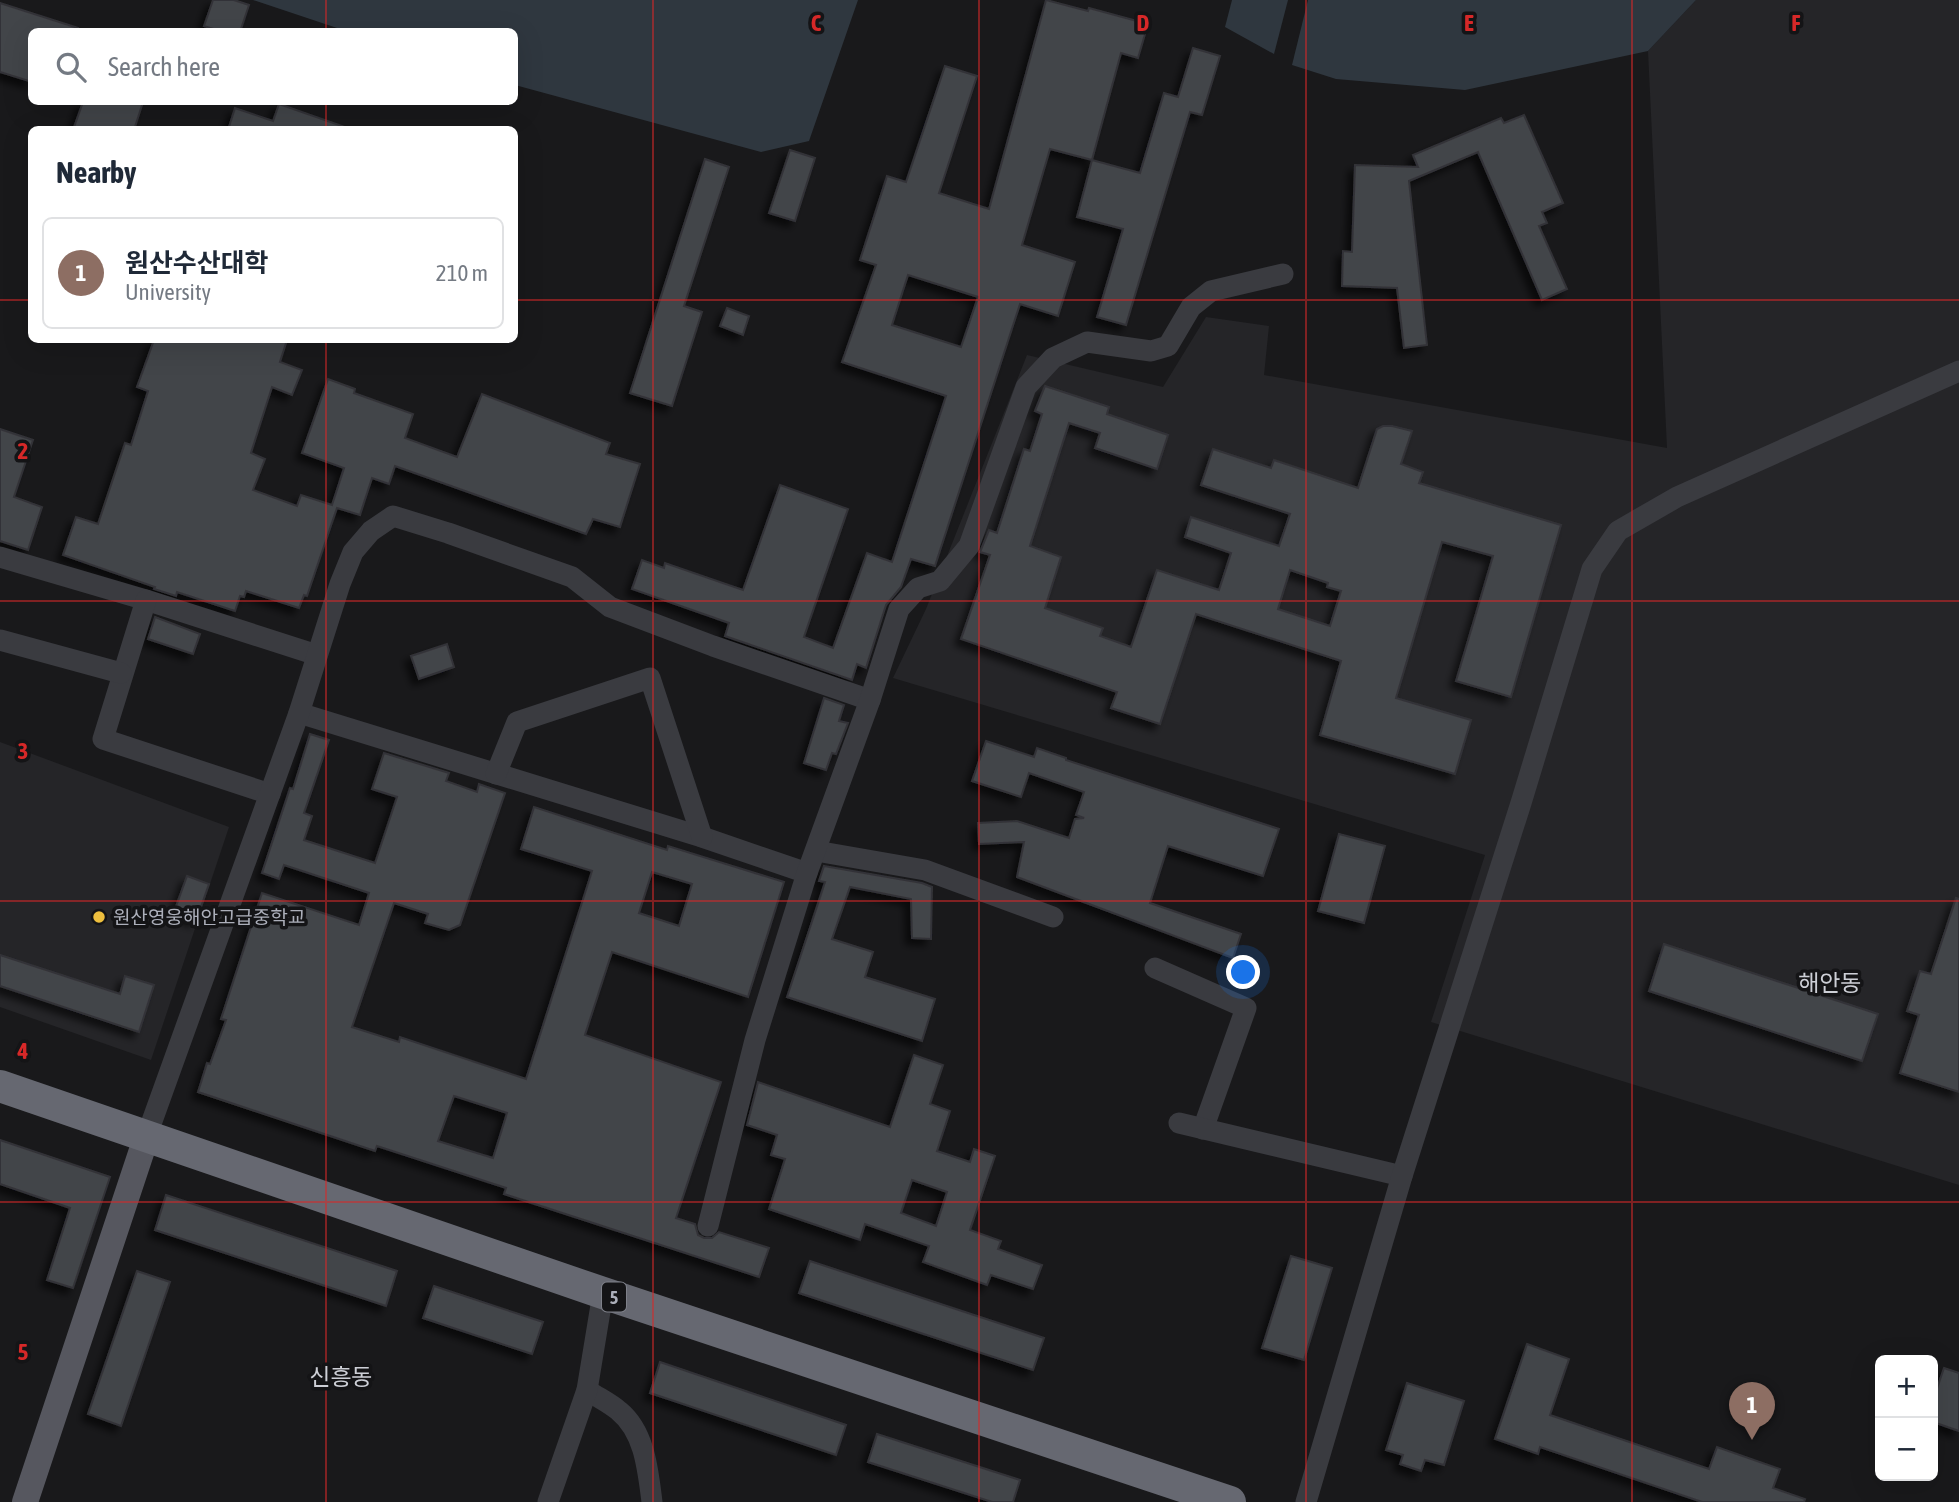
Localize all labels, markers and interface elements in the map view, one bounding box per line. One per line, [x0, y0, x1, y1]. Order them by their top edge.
text: C [811, 10, 822, 36]
text: D [1137, 10, 1150, 36]
text: E [1464, 10, 1474, 36]
text: F [1791, 10, 1801, 36]
search box [28, 28, 518, 105]
icon: search [52, 48, 90, 86]
text: Search here [108, 52, 220, 82]
text: Nearby [56, 155, 136, 189]
text: 원산수산대학 [125, 248, 269, 278]
text: 1 [76, 260, 86, 286]
text: 210 m [436, 260, 488, 286]
text: University [125, 279, 211, 305]
text: 2 [18, 438, 28, 464]
text: 3 [18, 738, 28, 764]
place label: 원산영웅해안고급중학교 [113, 906, 305, 928]
marker: 원산영웅해안고급중학교 [91, 909, 107, 925]
your location [1226, 955, 1260, 989]
district label: 해안동 [1798, 970, 1862, 996]
text: 4 [17, 1038, 29, 1064]
road number: 5 [602, 1282, 626, 1312]
text: 5 [18, 1339, 29, 1365]
map controls [1875, 1355, 1938, 1481]
button: + [1875, 1355, 1938, 1418]
district label: 신흥동 [309, 1364, 373, 1390]
pin: 1 [1729, 1382, 1775, 1440]
button: − [1875, 1418, 1938, 1481]

